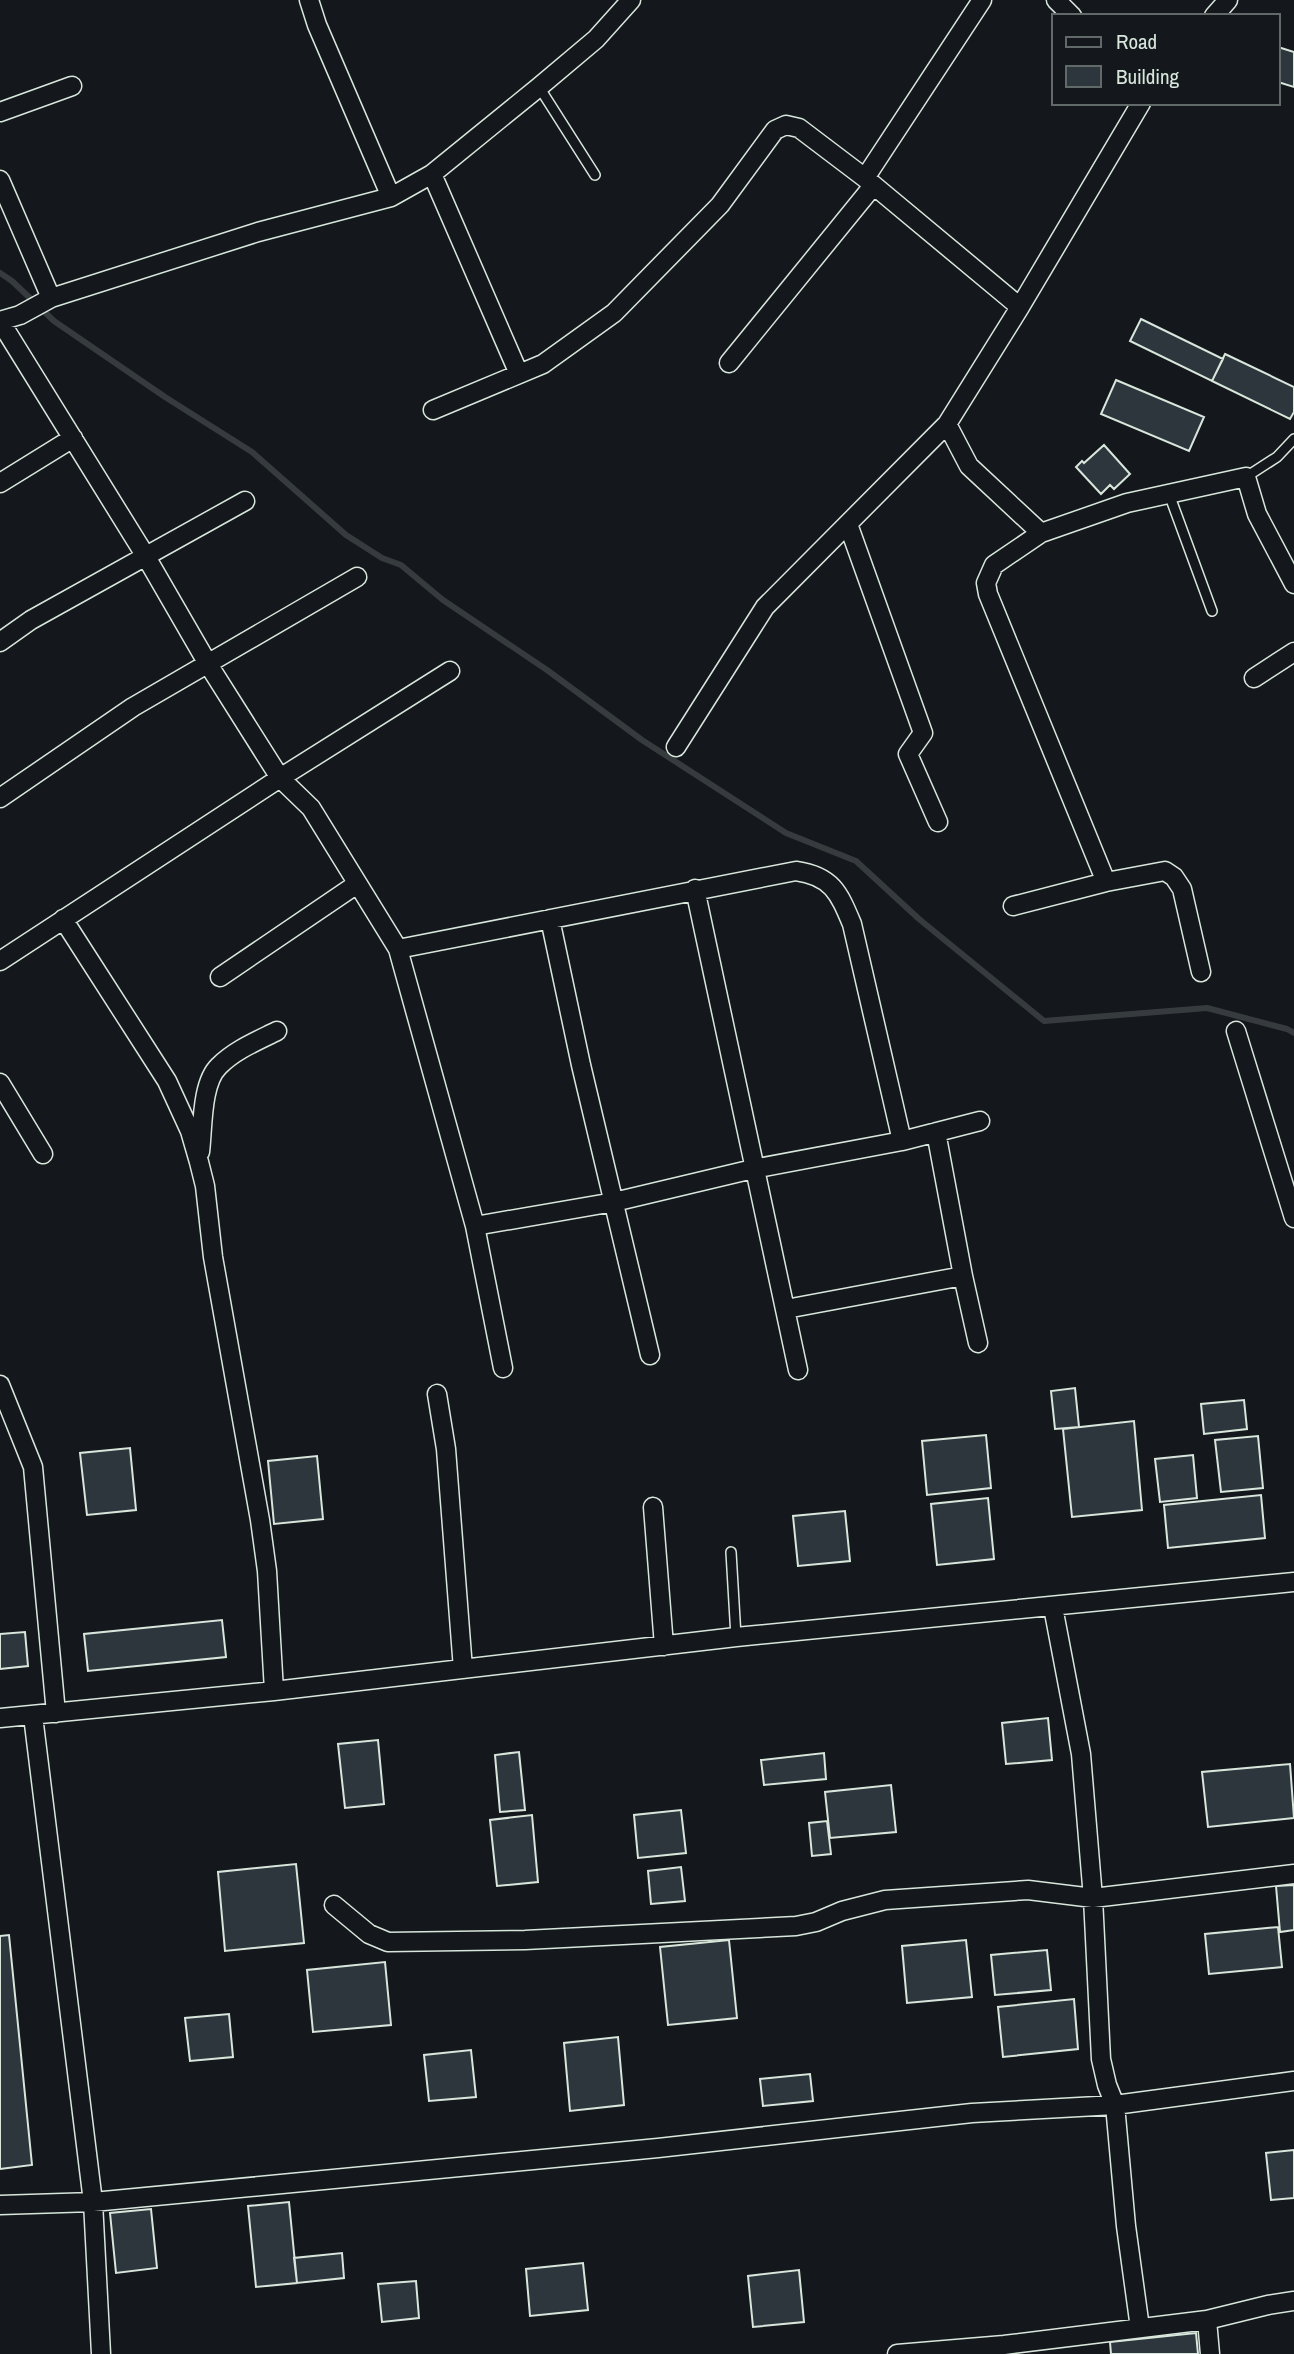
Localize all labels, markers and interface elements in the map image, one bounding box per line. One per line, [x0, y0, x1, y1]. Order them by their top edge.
legend [1052, 14, 1280, 105]
text: Road [1116, 27, 1157, 56]
text: Building [1116, 62, 1180, 91]

